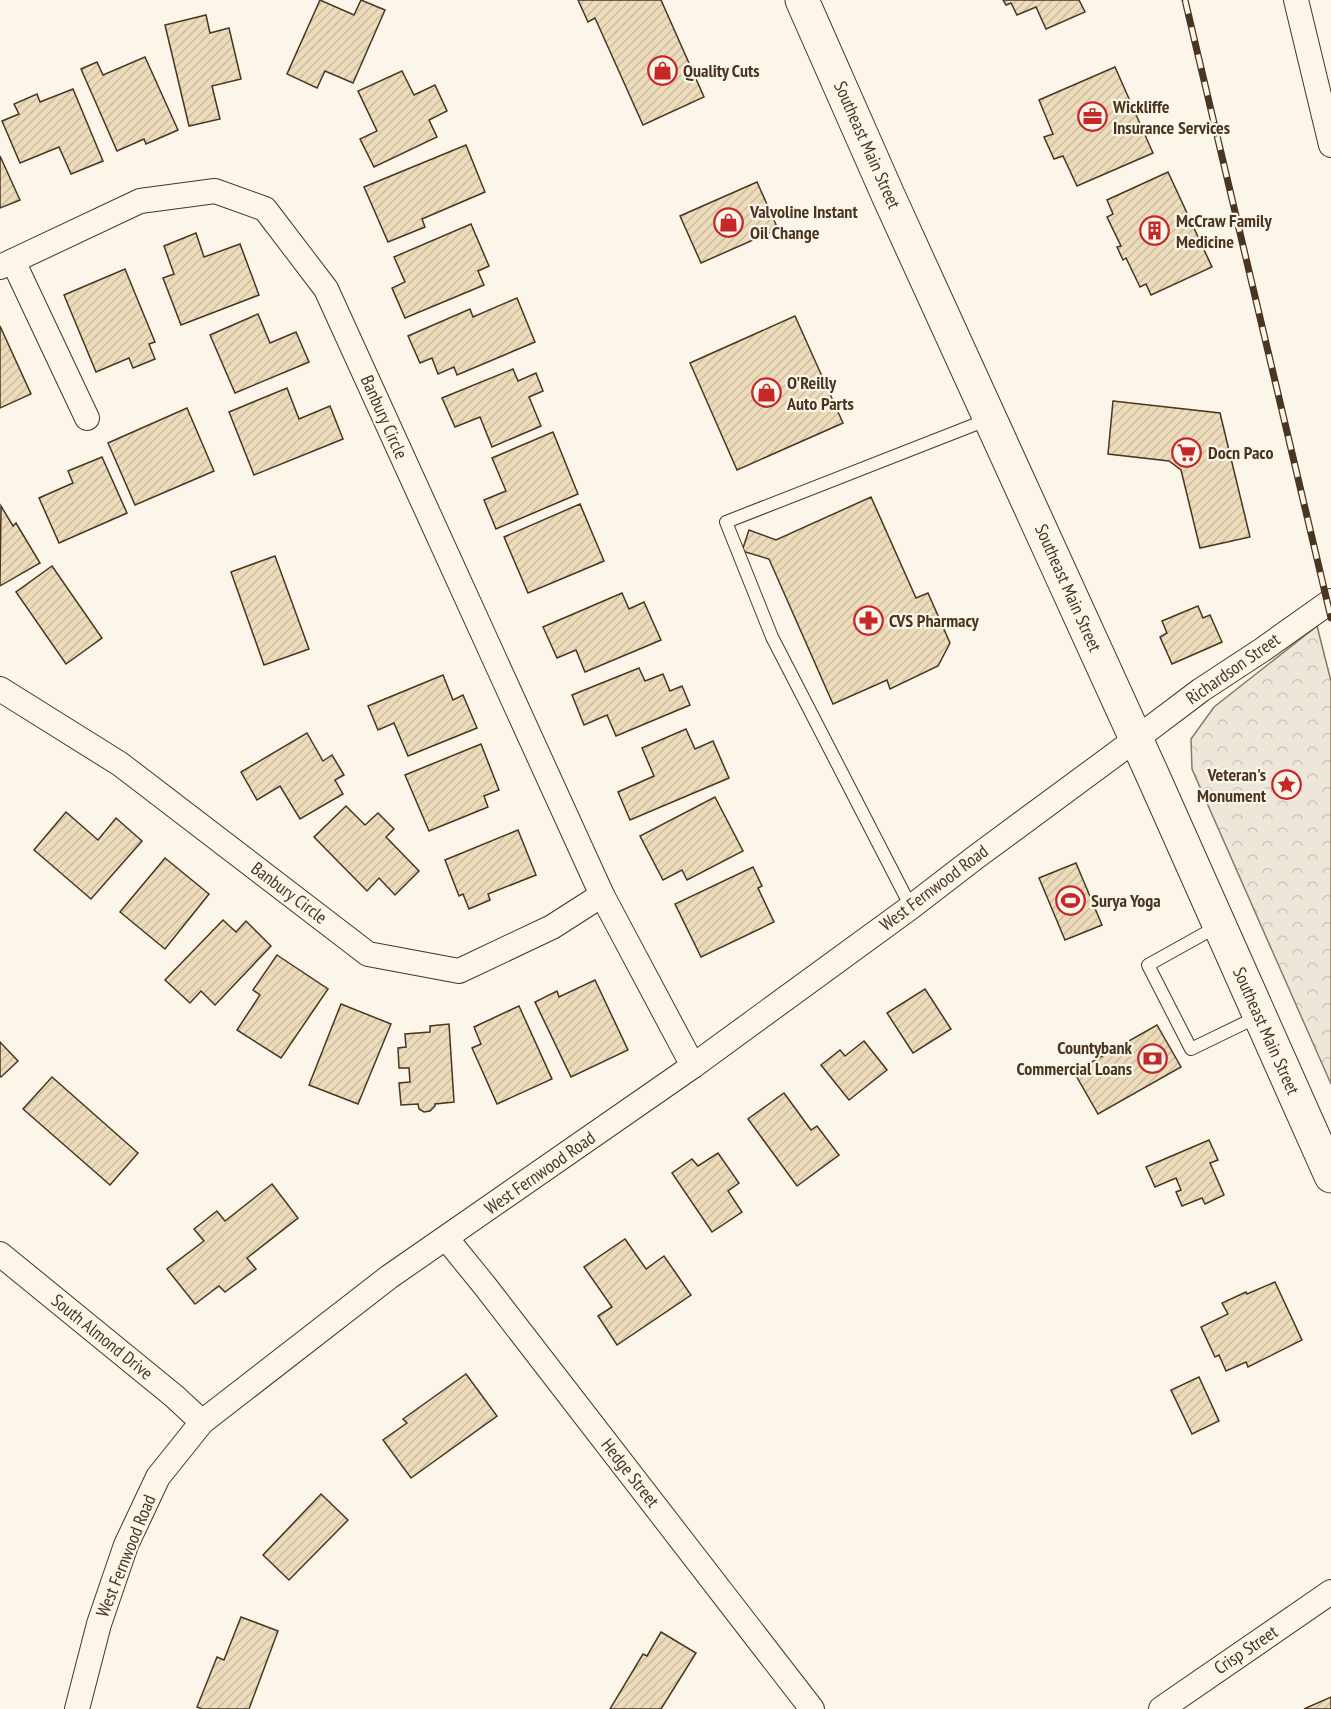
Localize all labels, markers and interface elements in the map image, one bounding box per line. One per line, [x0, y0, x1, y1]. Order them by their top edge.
shop icon: Quality Cuts [646, 55, 678, 87]
place label: Quality Cuts [683, 59, 759, 82]
street label: Southeast Main Street [829, 77, 906, 212]
place label: Wickliffe Insurance Services [1112, 95, 1230, 139]
office icon: Wickliffe Insurance Services [1076, 101, 1108, 133]
place label: Valvoline Instant Oil Change [749, 200, 858, 244]
shop icon: Valvoline Instant Oil Change [713, 206, 745, 238]
place label: McCraw Family Medicine [1176, 209, 1272, 253]
building icon: McCraw Family Medicine [1139, 215, 1171, 247]
street label: Banbury Circle [356, 371, 413, 462]
place label: O'Reilly Auto Parts [786, 371, 854, 415]
shop icon: O'Reilly Auto Parts [750, 377, 782, 409]
supermarket icon: Docn Paco [1171, 437, 1203, 469]
place label: Docn Paco [1208, 441, 1273, 464]
street label: Southeast Main Street [1030, 520, 1107, 655]
pharmacy icon: CVS Pharmacy [852, 605, 884, 637]
place label: CVS Pharmacy [889, 609, 980, 632]
street label: Richardson Street [1181, 628, 1284, 709]
place label: Veteran's Monument [1197, 763, 1267, 807]
place icon: Veteran's Monument [1271, 769, 1303, 801]
street label: West Fernwood Road [875, 839, 992, 936]
street label: Banbury Circle [247, 857, 332, 929]
sports icon: Surya Yoga [1054, 885, 1086, 917]
place label: Surya Yoga [1091, 889, 1161, 912]
street label: Southeast Main Street [1228, 963, 1305, 1098]
place label: Countybank Commercial Loans [1017, 1036, 1133, 1080]
bank icon: Countybank Commercial Loans [1137, 1042, 1169, 1074]
street label: West Fernwood Road [480, 1126, 599, 1219]
street label: South Almond Drive [47, 1289, 158, 1385]
street label: Hedge Street [596, 1434, 664, 1512]
street label: West Fernwood Road [91, 1491, 161, 1620]
street label: Crisp Street [1210, 1620, 1282, 1679]

